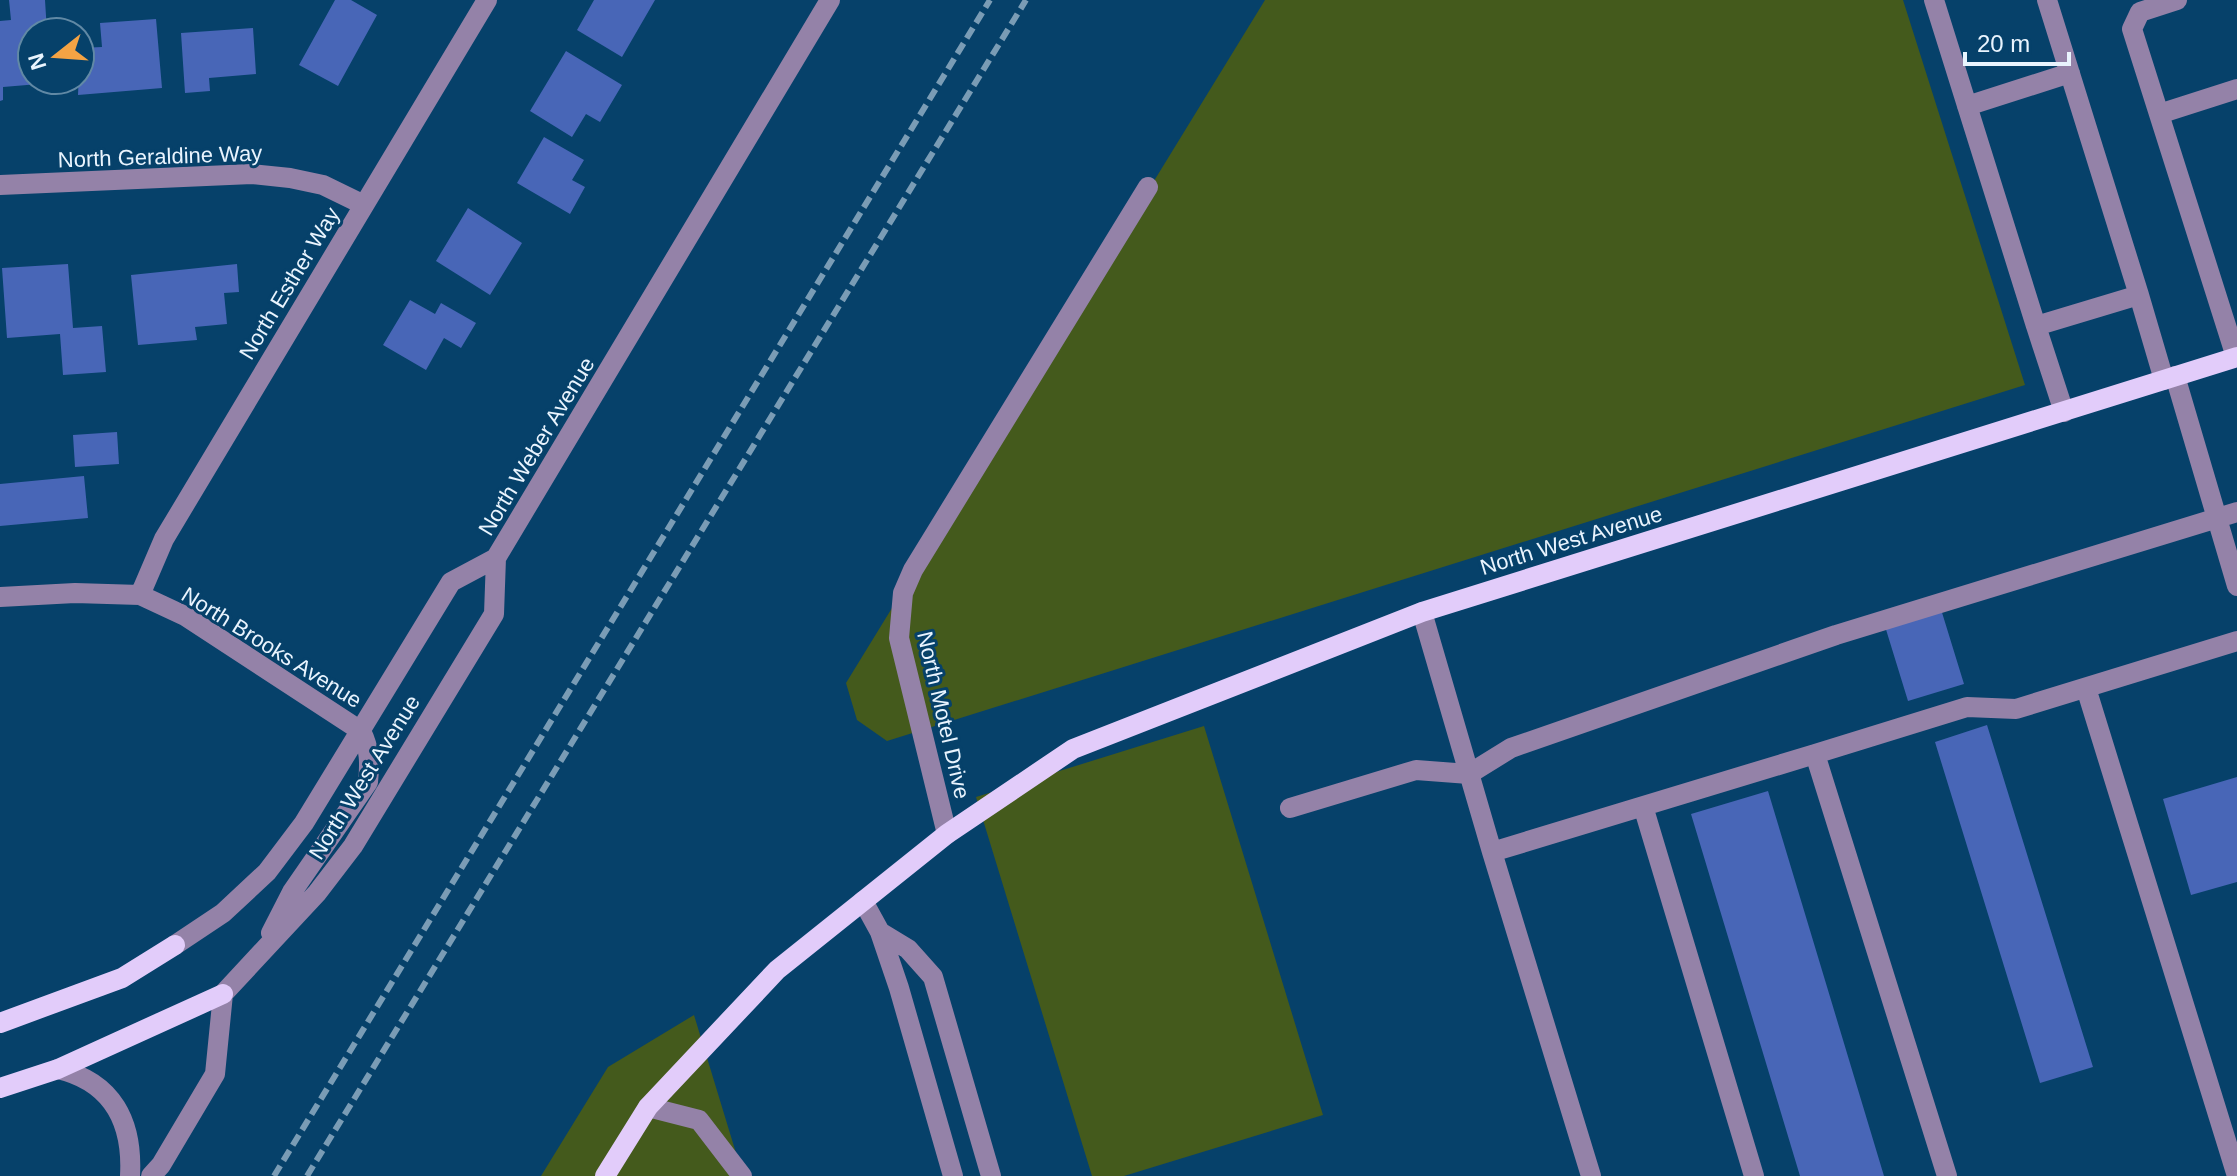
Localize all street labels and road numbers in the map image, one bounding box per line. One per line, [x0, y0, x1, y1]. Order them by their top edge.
street label: North Geraldine Way [57, 140, 263, 173]
street label: North Esther Way [234, 203, 345, 364]
street label: North Weber Avenue [473, 353, 600, 540]
street label: North West Avenue [1477, 501, 1665, 580]
street label: North Brooks Avenue [177, 582, 366, 713]
street label: North Motel Drive [912, 629, 975, 801]
street label: North West Avenue [304, 691, 425, 864]

